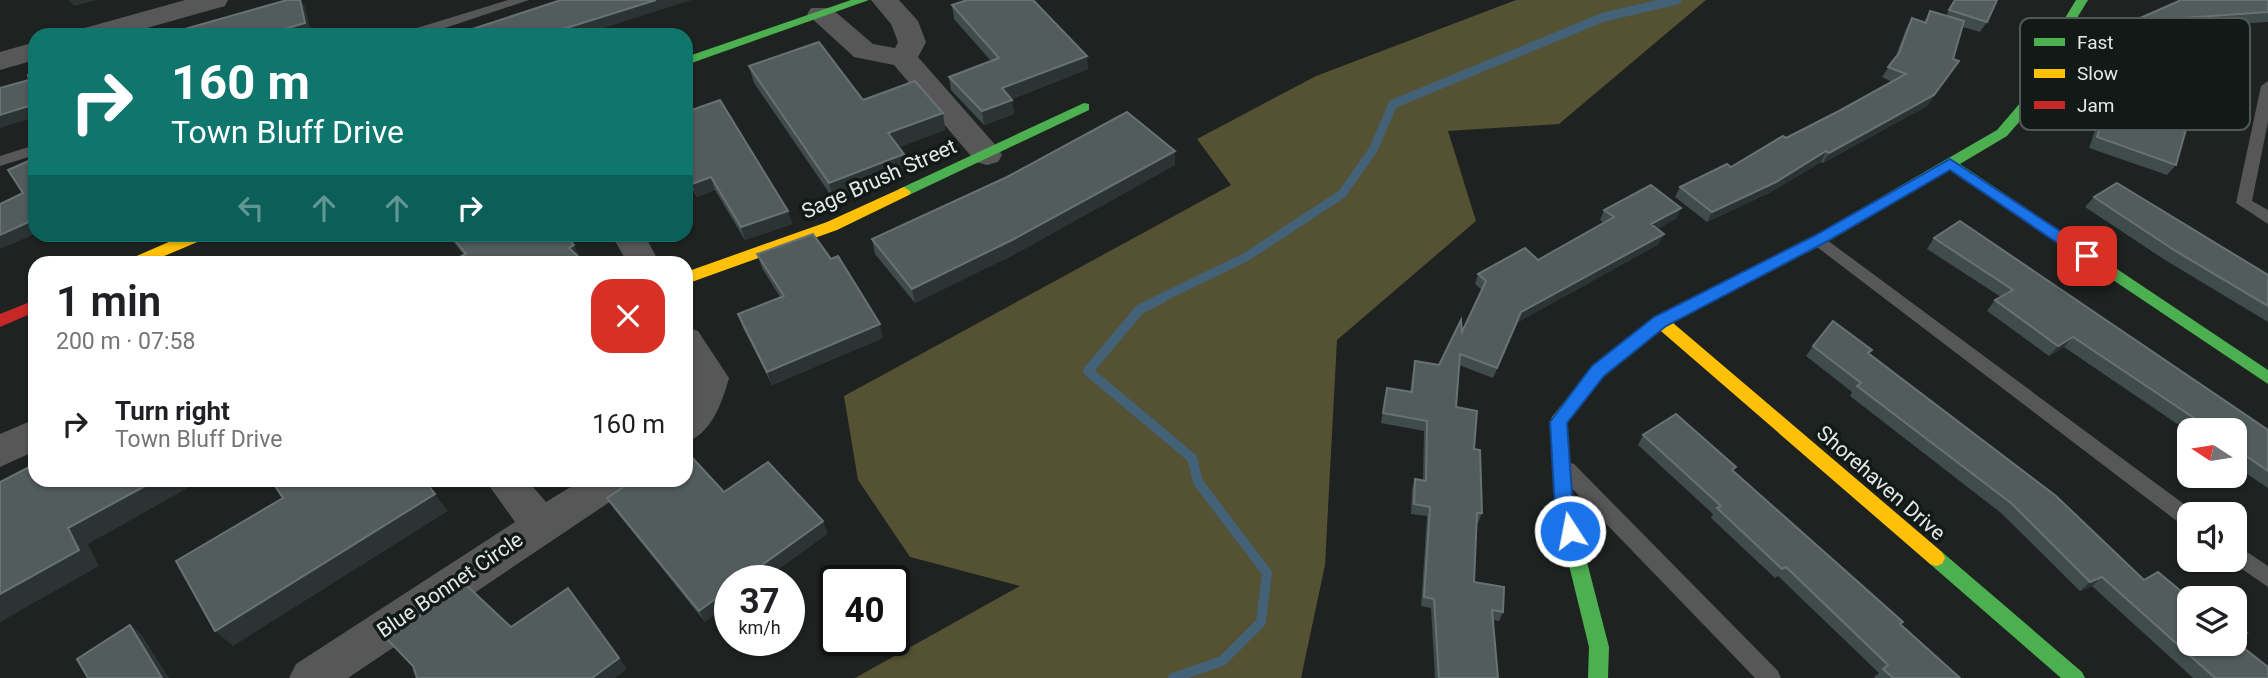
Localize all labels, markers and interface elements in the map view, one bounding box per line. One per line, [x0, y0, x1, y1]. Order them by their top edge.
legend [2020, 18, 2250, 130]
text: Fast [2077, 31, 2114, 54]
text: 160 m [171, 54, 310, 111]
icon: right [56, 56, 147, 147]
text: Slow [2077, 62, 2118, 85]
text: Jam [2077, 94, 2114, 117]
text: Town Bluff Drive [171, 113, 404, 151]
street label: Sage Brush Street [798, 134, 960, 224]
icon: left [232, 189, 270, 227]
icon: ahead [305, 189, 343, 227]
icon: ahead [378, 189, 416, 227]
icon: right [451, 189, 489, 227]
pin [2057, 226, 2117, 286]
icon: arrive [2068, 237, 2106, 275]
text: 1 min [56, 277, 161, 326]
button: close [591, 279, 665, 353]
text: 200 m · 07:58 [56, 328, 195, 355]
text: Turn right [115, 396, 230, 426]
icon: right [56, 405, 94, 443]
text: 160 m [592, 409, 665, 439]
north arrow [2177, 418, 2247, 488]
map controls [2177, 418, 2247, 656]
street label: Shorehaven Drive [1812, 421, 1950, 545]
text: Town Bluff Drive [115, 426, 282, 453]
position arrow [1533, 494, 1607, 568]
button: sound [2177, 502, 2247, 572]
street label: Blue Bonnet Circle [373, 527, 527, 643]
speed limit sign: 40 [819, 565, 910, 656]
text: 37 [739, 581, 780, 622]
button: layers [2177, 586, 2247, 656]
text: km/h [738, 617, 781, 638]

